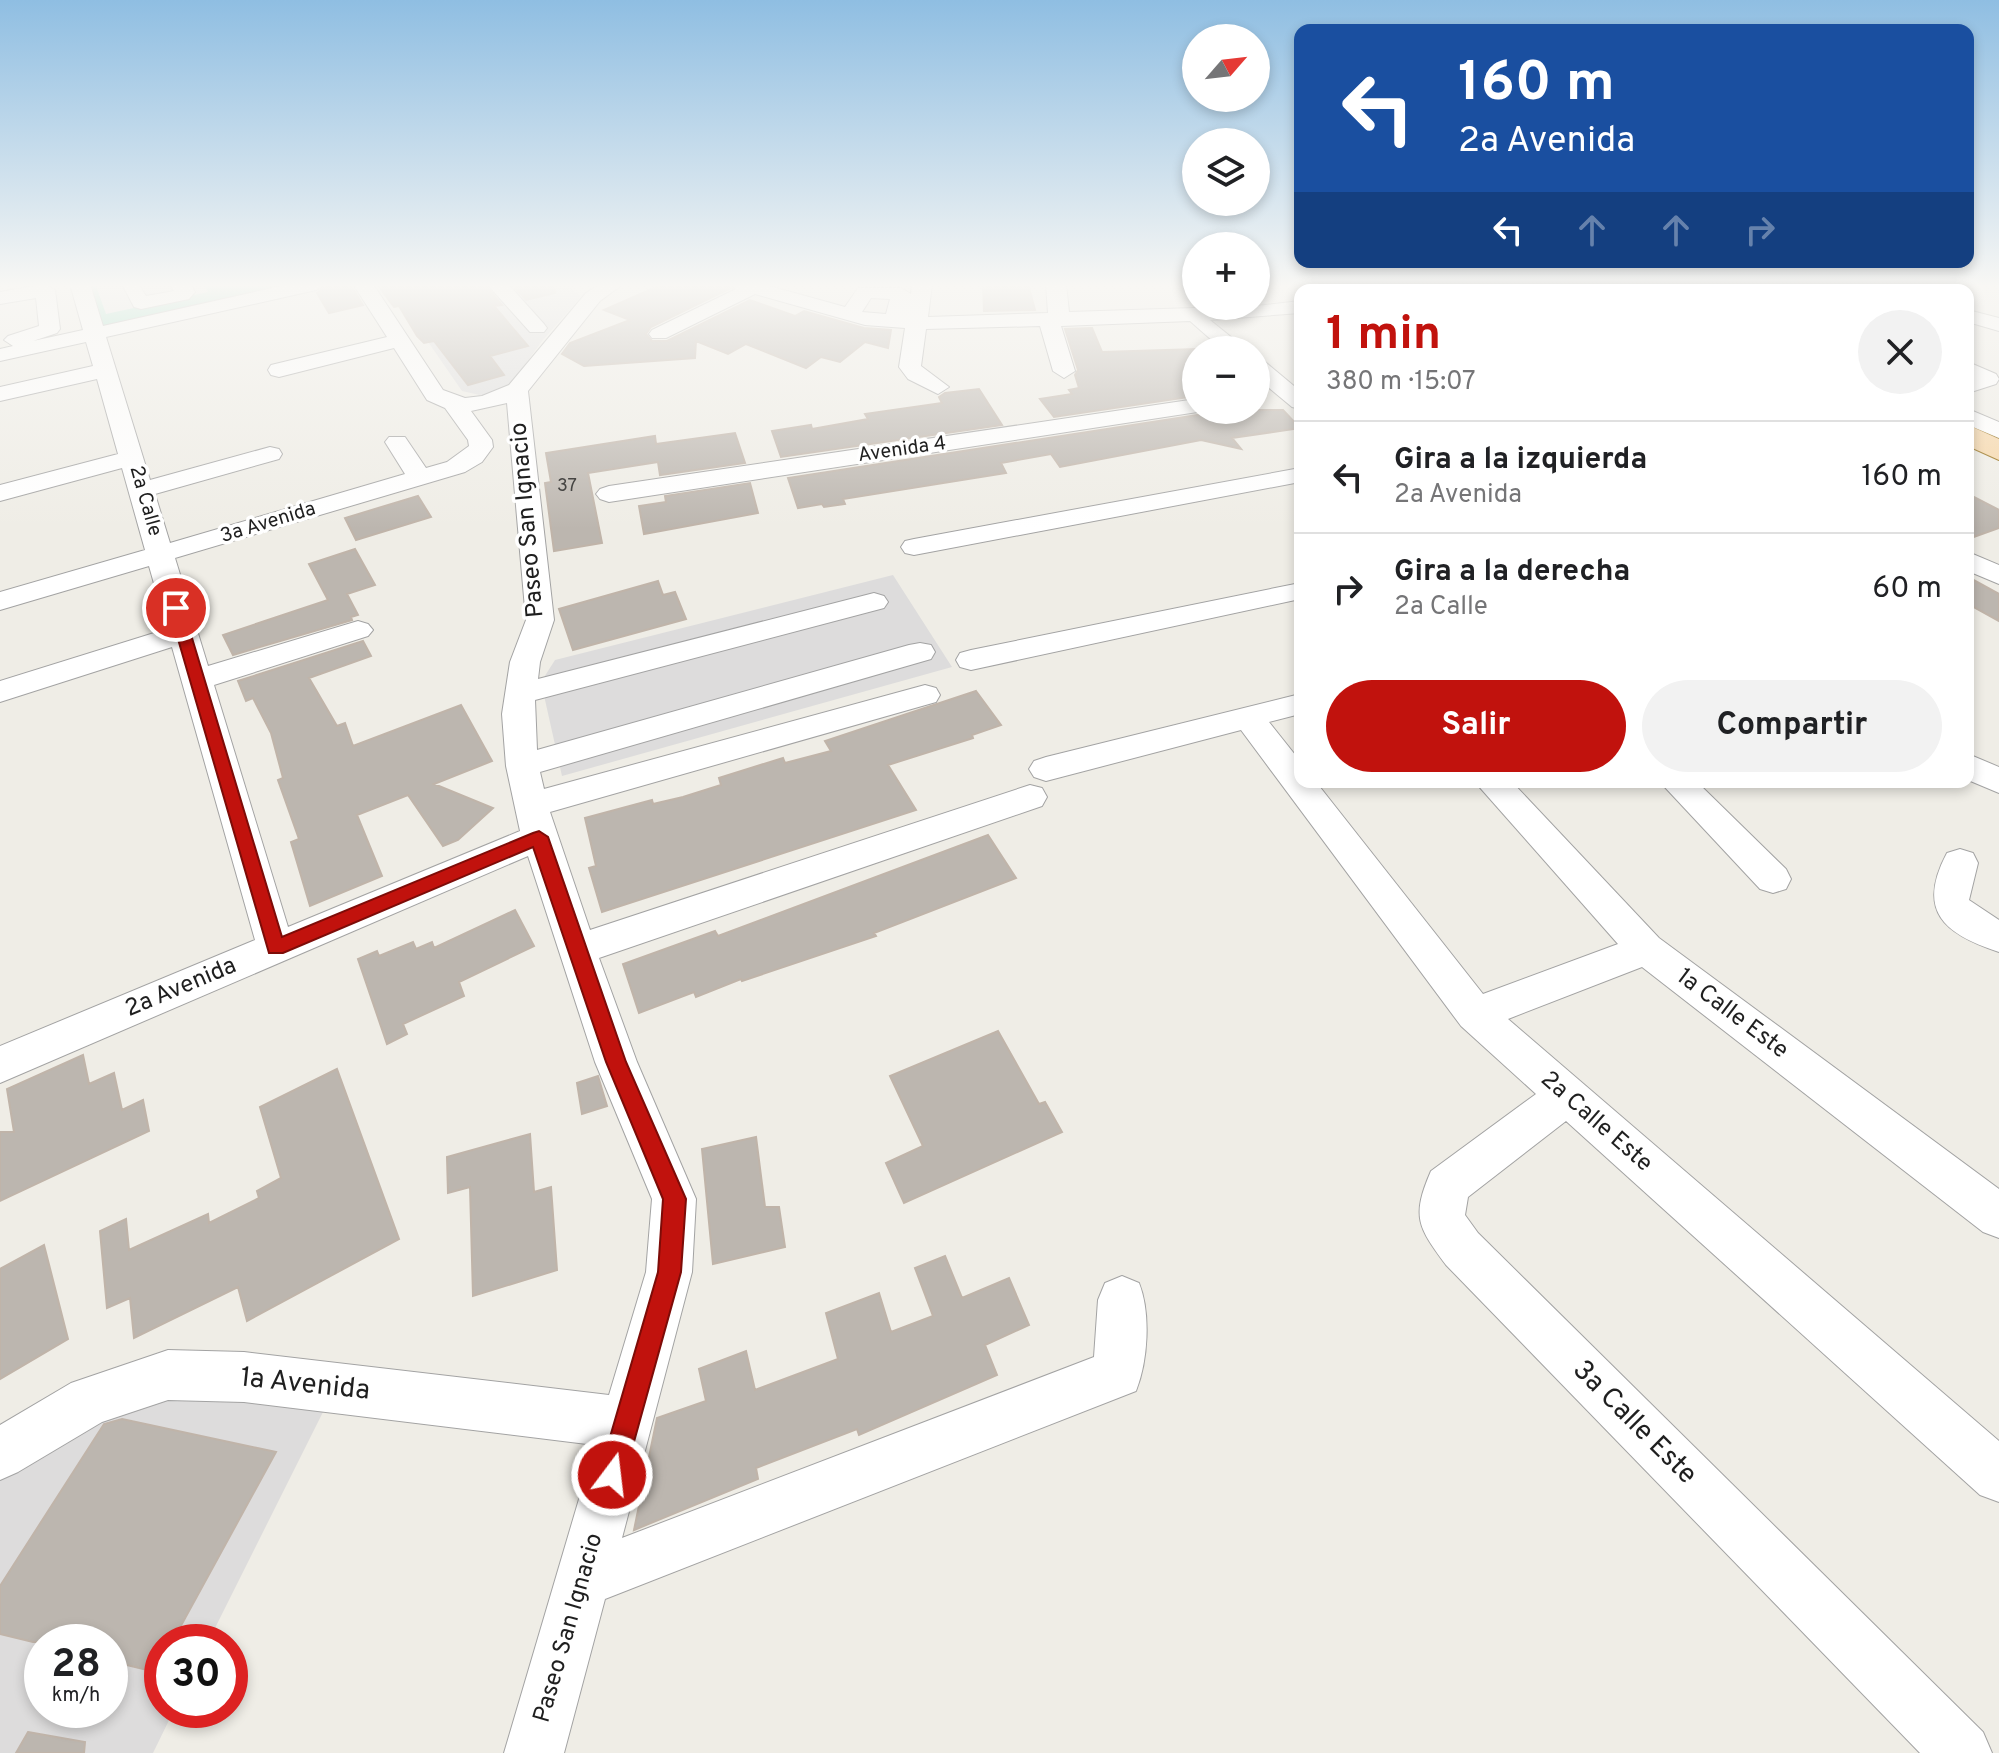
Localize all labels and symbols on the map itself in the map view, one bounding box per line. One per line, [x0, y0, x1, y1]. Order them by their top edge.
north arrow [1182, 24, 1270, 112]
street label: Paseo San Ignacio [505, 421, 551, 619]
street label: Avenida 4 [856, 431, 948, 469]
street label: 2a Calle [123, 463, 167, 539]
house number: 37 [557, 475, 577, 498]
street label: 3a Avenida [217, 496, 319, 550]
pin [142, 574, 210, 642]
street label: 2a Avenida [121, 951, 241, 1025]
street label: 1a Calle Este [1670, 962, 1794, 1066]
street label: 2a Calle Este [1534, 1065, 1658, 1179]
street label: 3a Calle Este [1564, 1353, 1704, 1493]
street label: 1a Avenida [238, 1360, 372, 1410]
position arrow [570, 1433, 654, 1517]
street label: Paseo San Ignacio [528, 1530, 610, 1726]
speed limit sign: 30 [144, 1624, 248, 1728]

